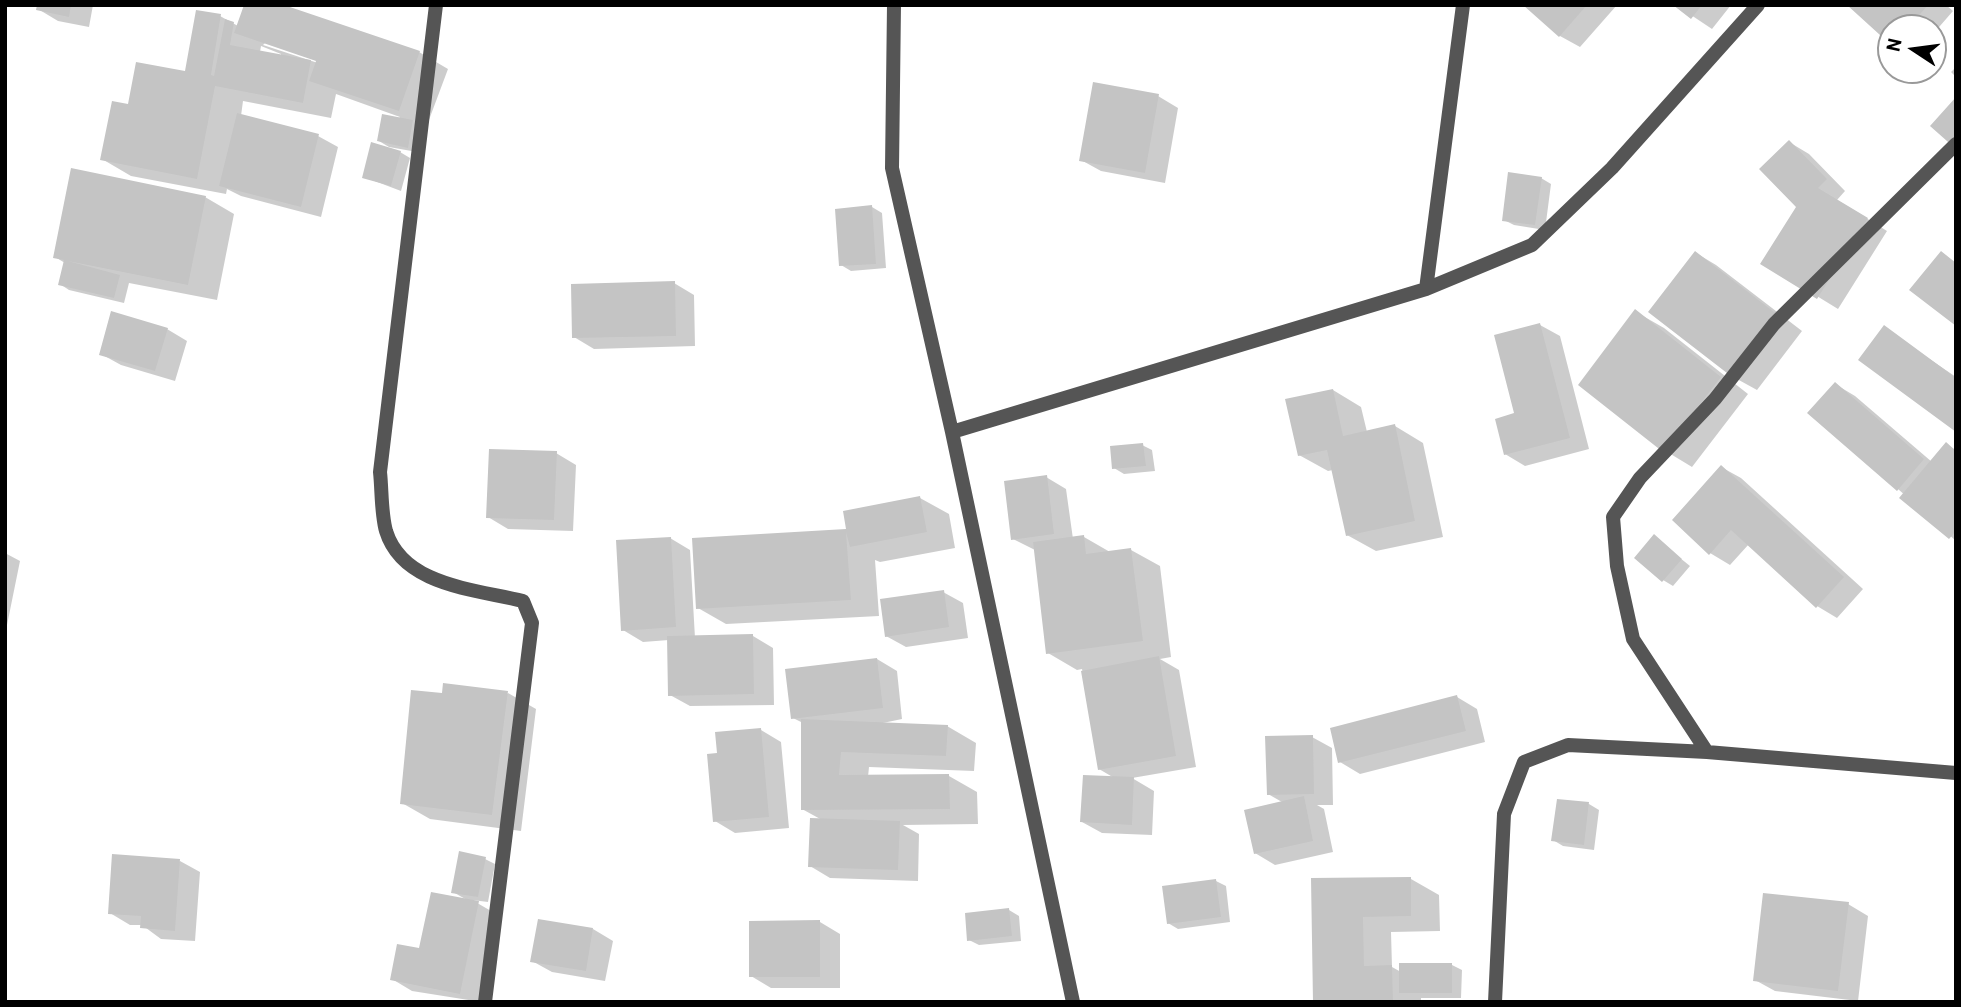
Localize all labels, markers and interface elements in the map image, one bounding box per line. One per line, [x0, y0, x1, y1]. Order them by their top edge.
north arrow [1877, 14, 1947, 84]
text: N [1880, 36, 1906, 53]

